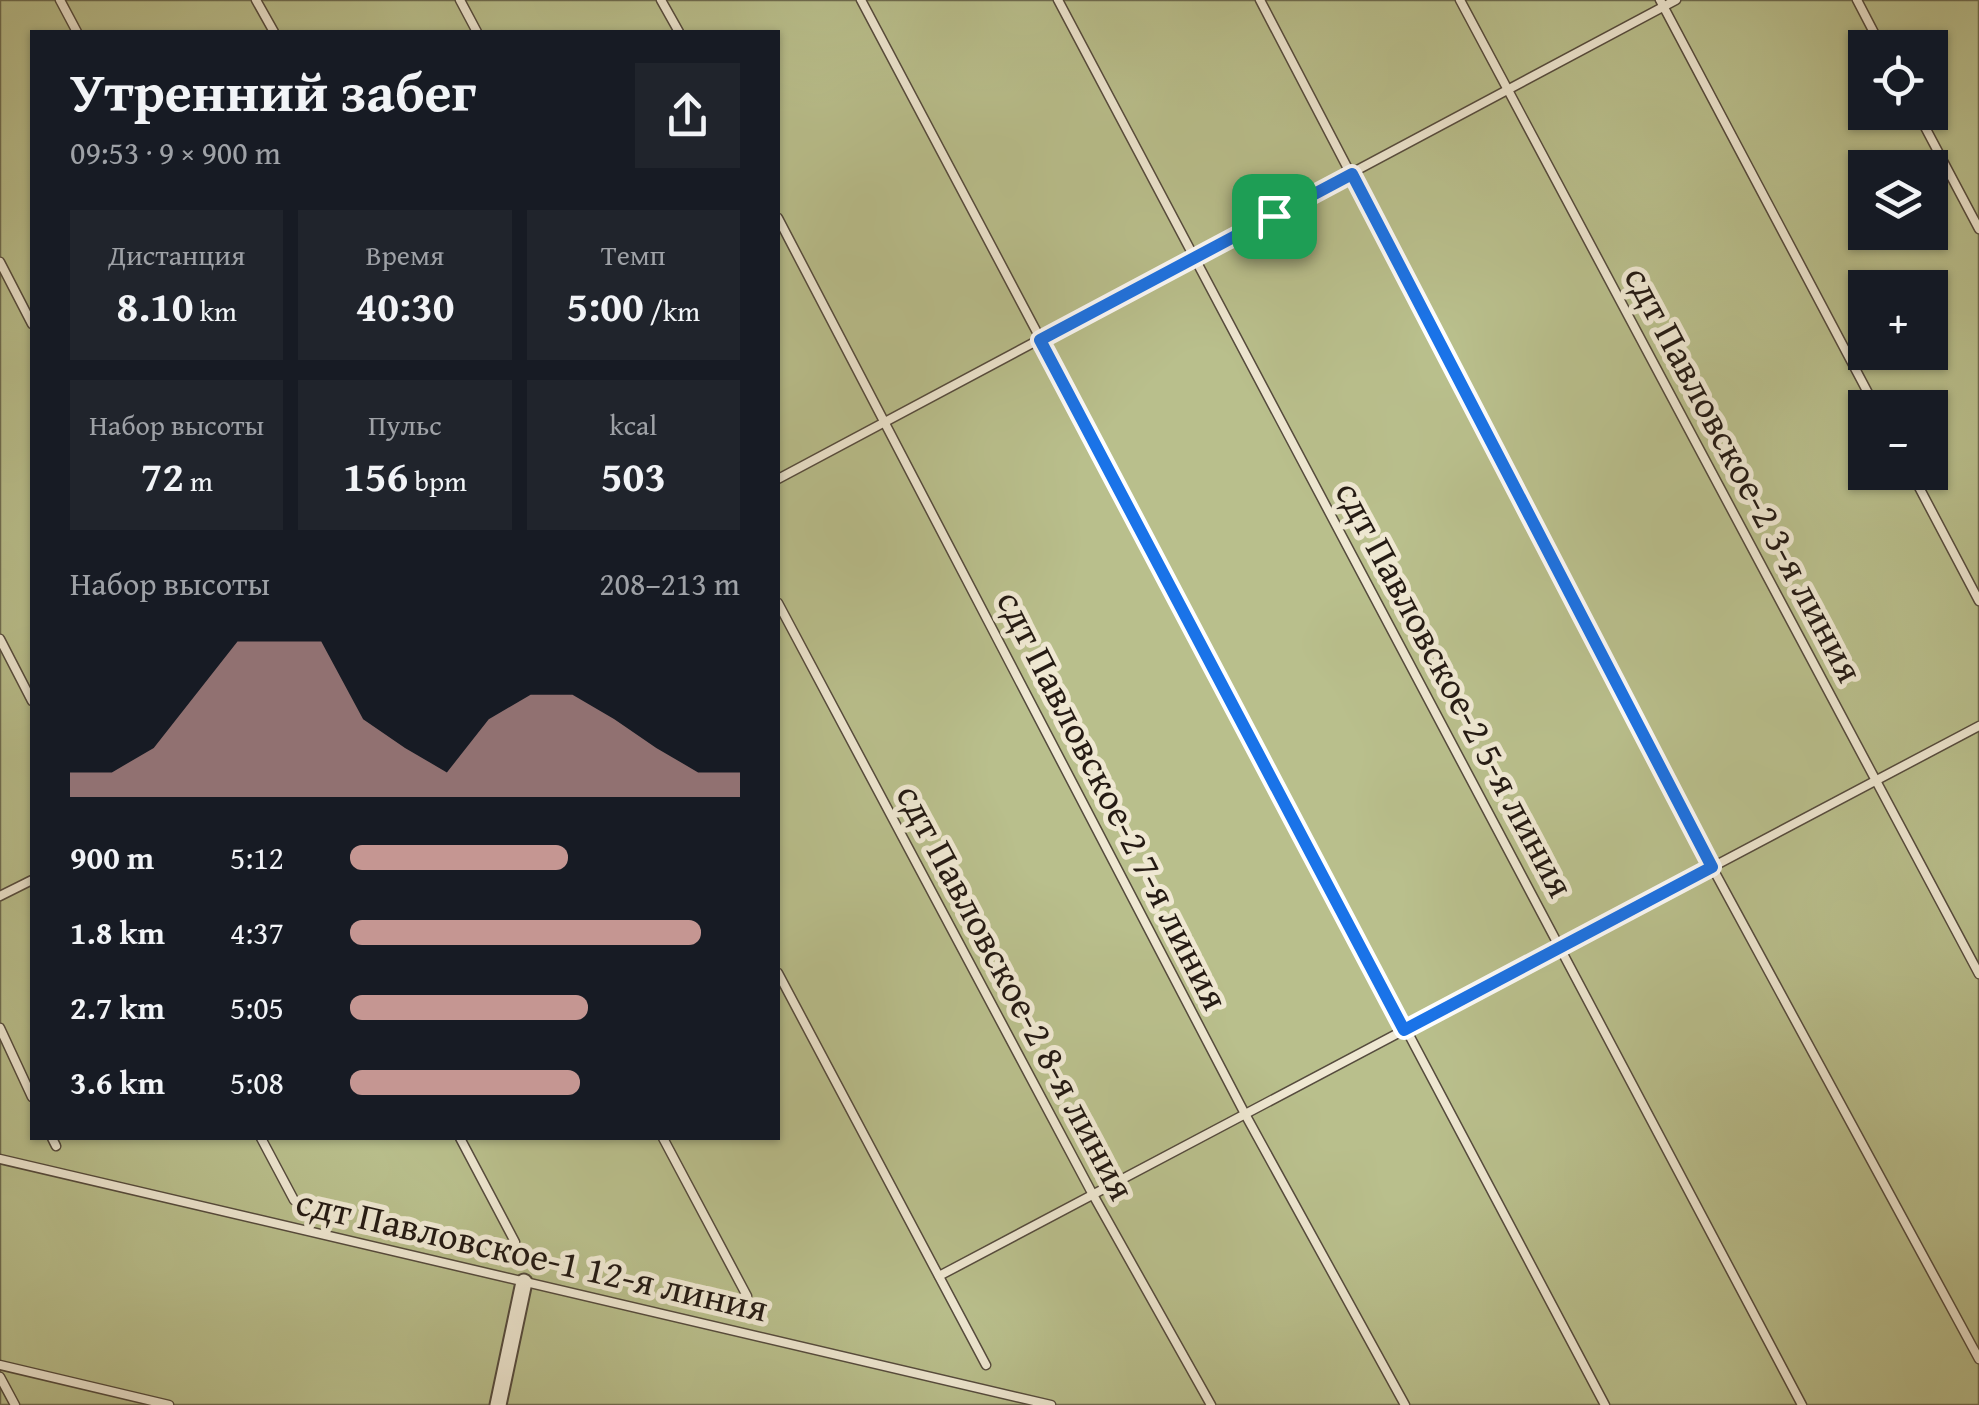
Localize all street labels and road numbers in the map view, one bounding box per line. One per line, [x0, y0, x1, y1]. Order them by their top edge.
street label: сдт Павловское-2 3-я линия [1611, 255, 1879, 692]
street label: сдт Павловское-2 5-я линия [1322, 470, 1590, 907]
street label: сдт Павловское-2 7-я линия [984, 580, 1244, 1019]
street label: сдт Павловское-2 8-я линия [883, 773, 1151, 1210]
street label: сдт Павловское-1 12-я линия [291, 1172, 774, 1336]

